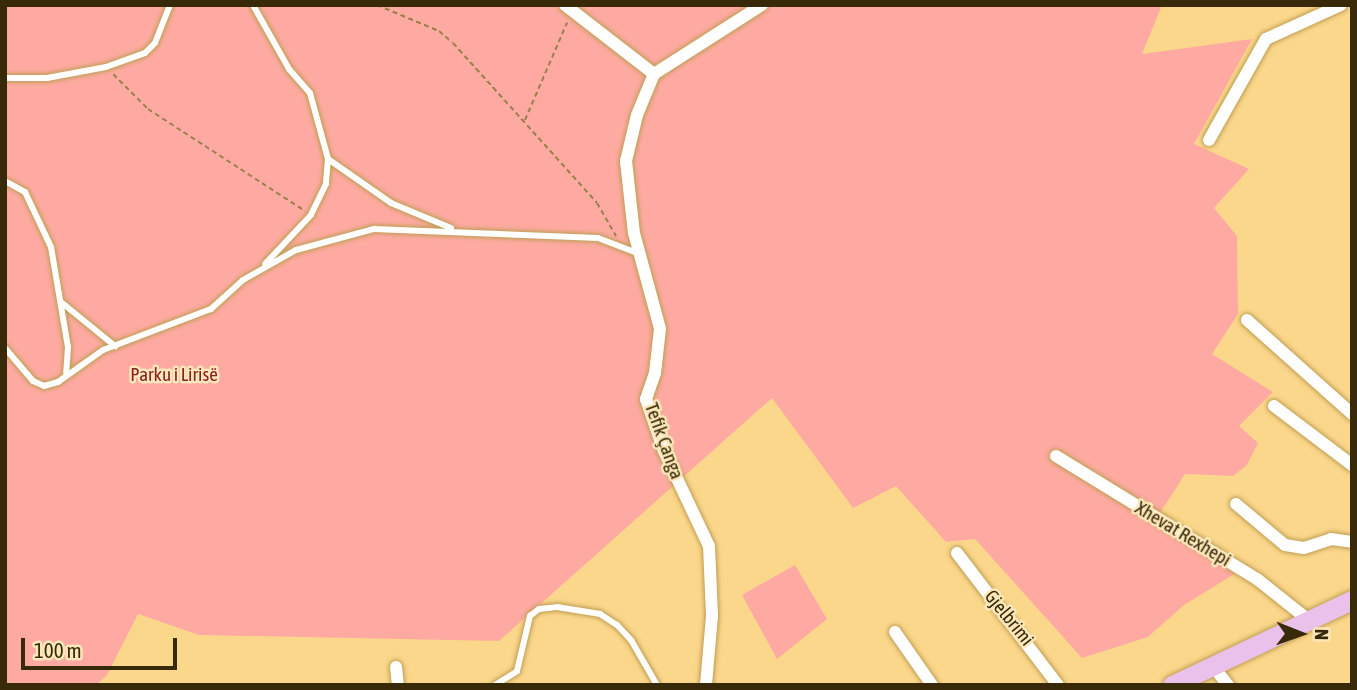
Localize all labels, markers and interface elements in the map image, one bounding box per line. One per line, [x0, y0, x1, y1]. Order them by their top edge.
park label: Parku i Lirisë [130, 364, 218, 386]
street label: Tefik Çanga [640, 400, 688, 482]
street label: Xhevat Rexhepi [1131, 497, 1235, 571]
street label: Gjelbrimi [980, 586, 1038, 650]
north arrow [1266, 599, 1336, 669]
scale bar [24, 624, 180, 668]
text: N [1311, 629, 1333, 640]
text: 100 m [34, 638, 82, 662]

